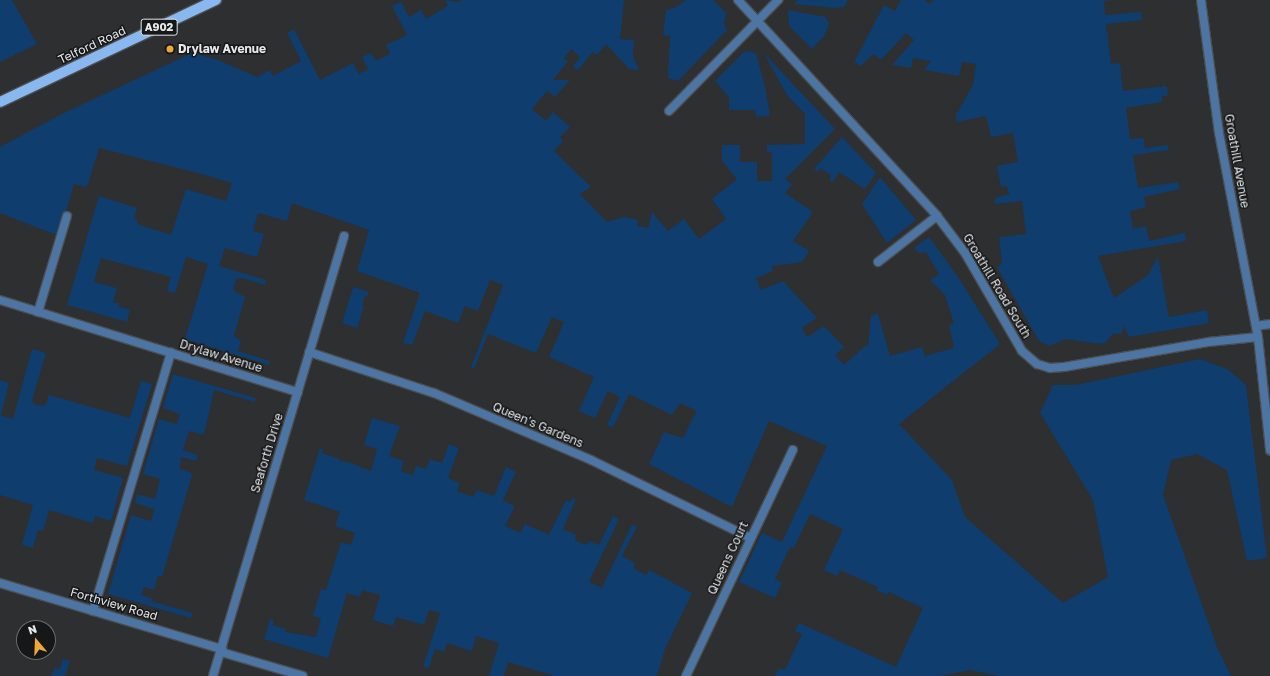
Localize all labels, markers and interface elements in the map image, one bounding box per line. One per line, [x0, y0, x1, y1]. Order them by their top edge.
road number: A902 [140, 18, 178, 36]
street label: Telford Road [56, 23, 128, 67]
place label: Drylaw Avenue [178, 42, 266, 56]
marker: Drylaw Avenue [165, 44, 175, 54]
street label: Groathill Avenue [1222, 113, 1252, 209]
street label: Groathill Road South [960, 231, 1034, 341]
street label: Drylaw Avenue [178, 337, 264, 375]
street label: Queen's Gardens [490, 399, 586, 451]
street label: Seaforth Drive [248, 411, 286, 495]
street label: Queens Court [705, 519, 751, 597]
street label: Forthview Road [69, 585, 159, 623]
north arrow [16, 620, 56, 660]
text: N [26, 622, 38, 637]

